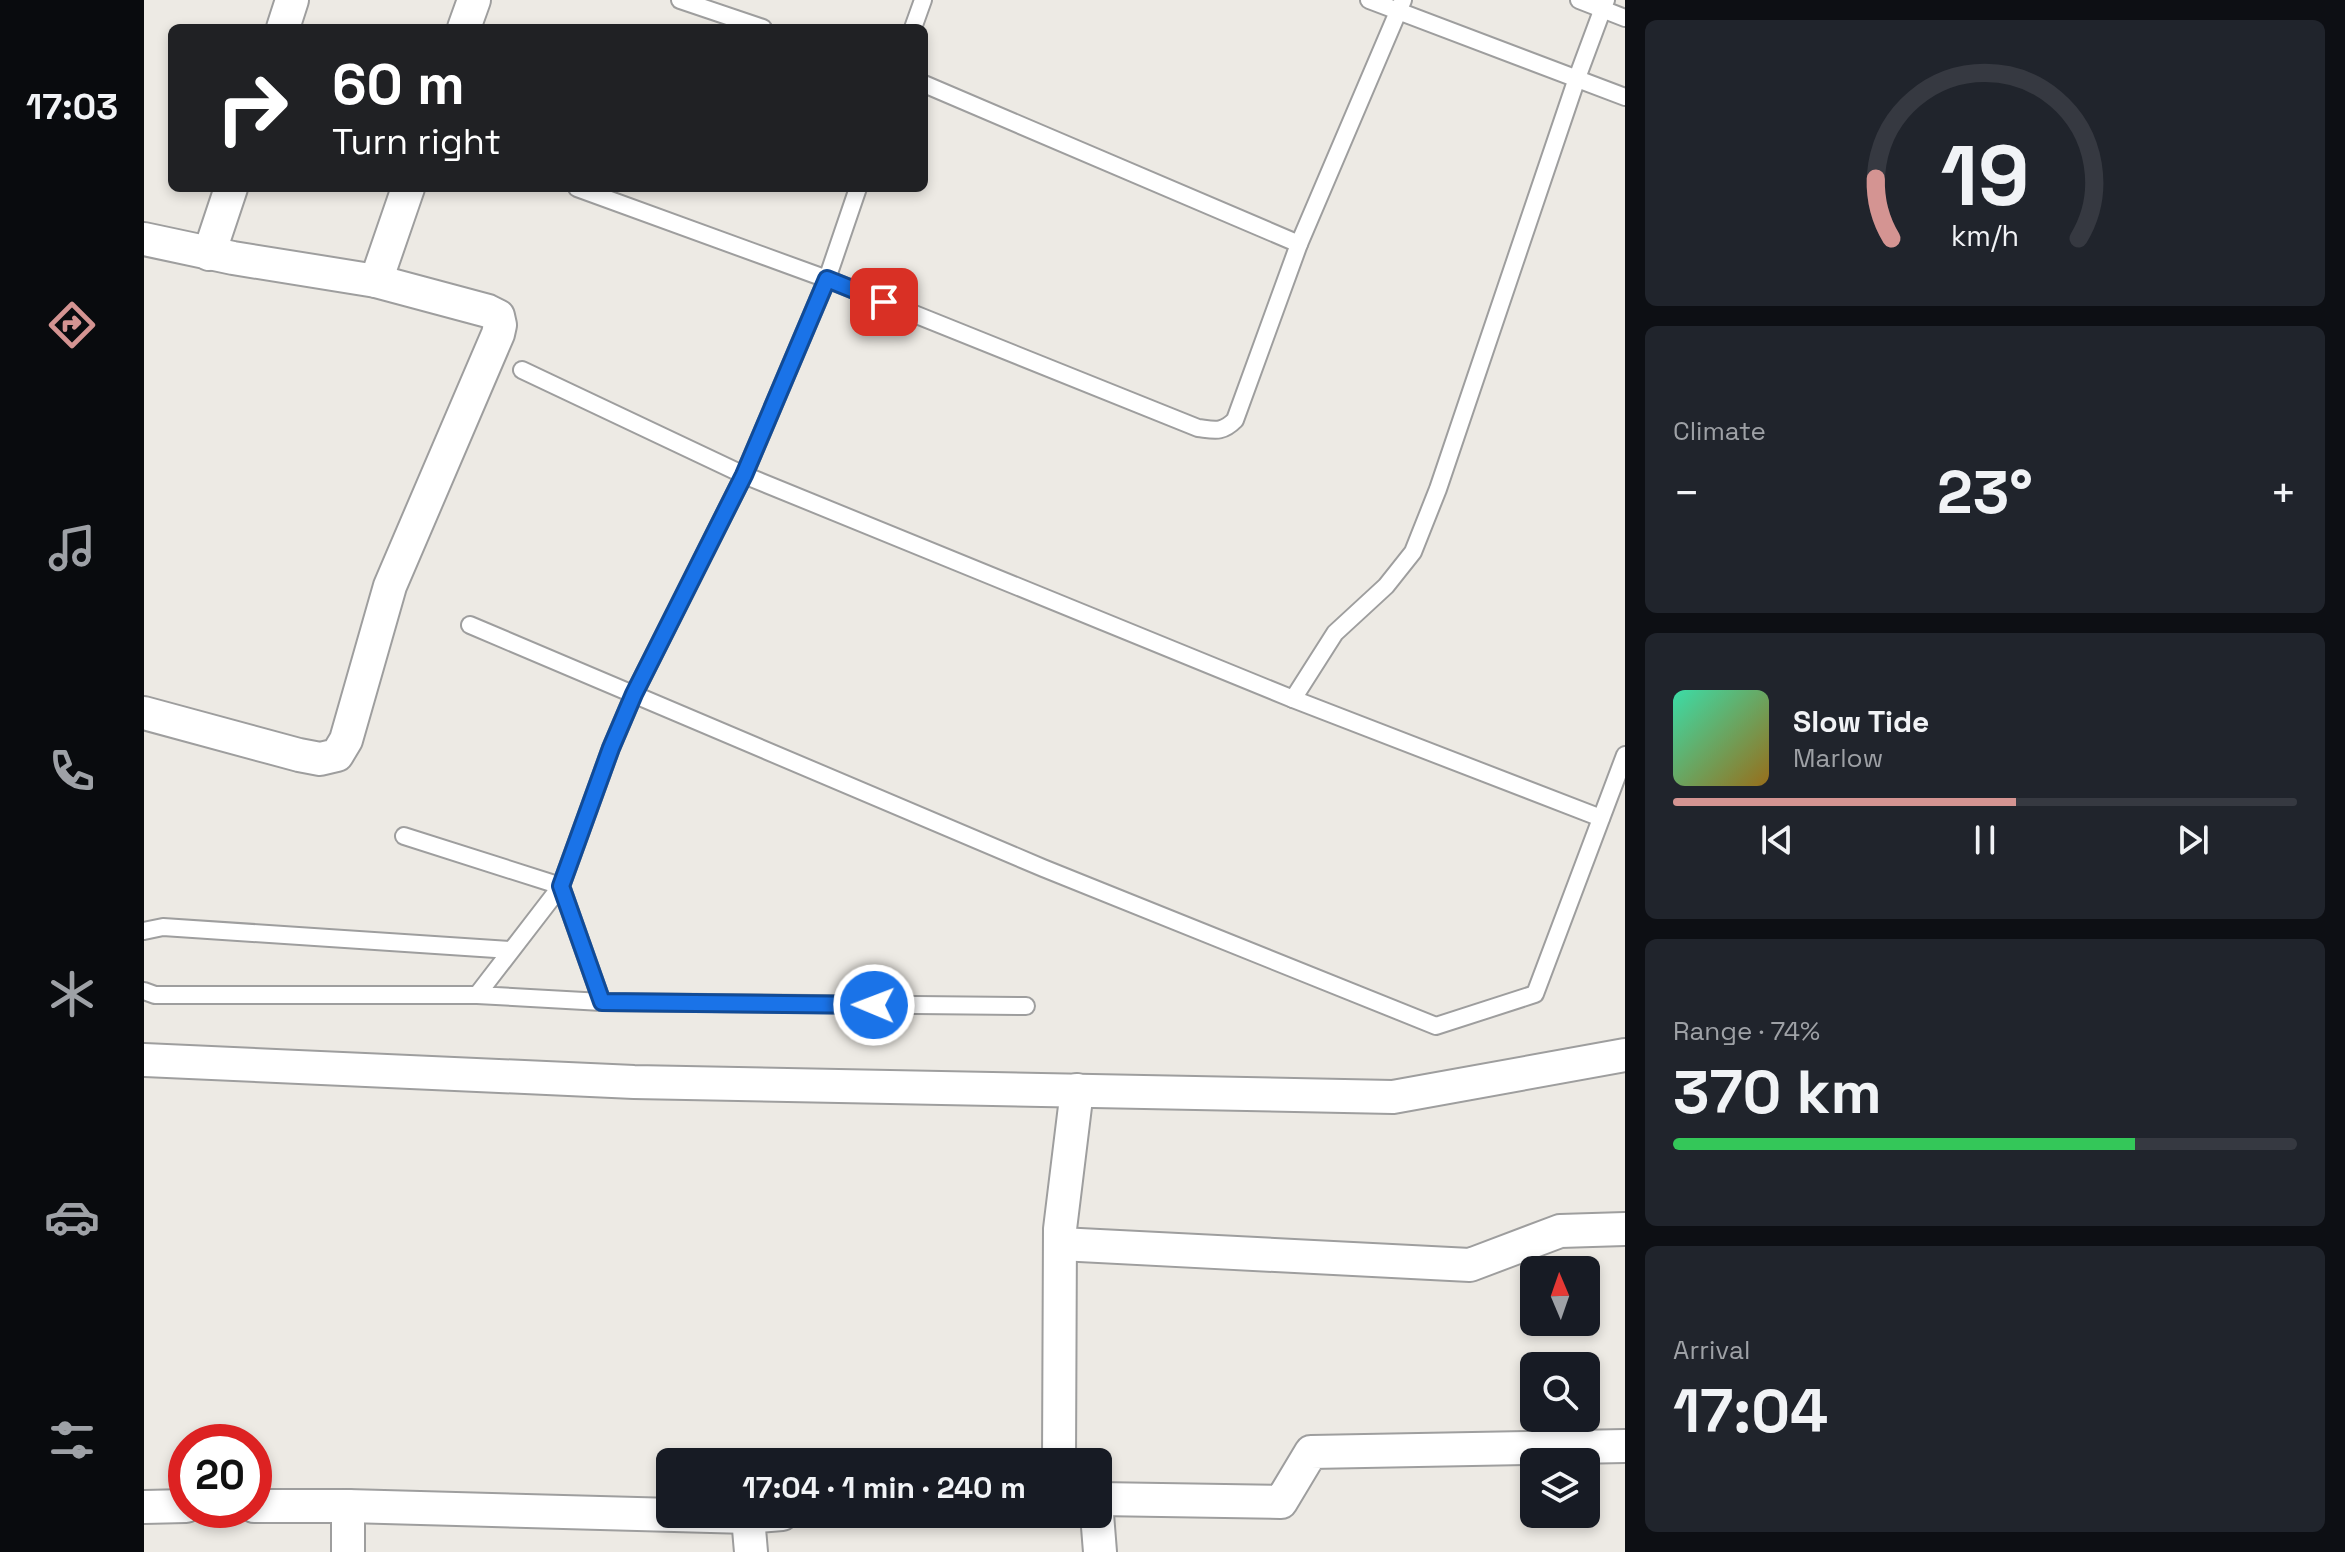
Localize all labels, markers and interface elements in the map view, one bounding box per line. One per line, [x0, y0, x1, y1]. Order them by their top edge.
text: 60 m [332, 49, 465, 120]
icon: right [200, 56, 304, 160]
text: 17:03 [26, 84, 118, 130]
text: Turn right [332, 119, 501, 165]
text: 19 [1940, 123, 2030, 229]
text: km/h [1951, 218, 2019, 254]
pin [850, 268, 918, 336]
icon: arrive [862, 280, 906, 324]
icon: directions [44, 297, 100, 353]
text: Climate [1673, 414, 1766, 448]
text: 23° [1937, 454, 2033, 531]
text: − [1673, 465, 1700, 521]
text: + [2270, 465, 2297, 521]
icon: music [44, 520, 100, 576]
text: Slow Tide [1793, 702, 1929, 741]
text: Marlow [1793, 741, 1883, 775]
icon: phone [44, 743, 100, 799]
icon: previous [1755, 818, 1799, 862]
icon: pause [1963, 818, 2007, 862]
icon: next [2171, 818, 2215, 862]
position arrow [832, 963, 916, 1047]
icon: climate [44, 966, 100, 1022]
text: Range · 74% [1673, 1014, 1820, 1048]
text: 370 km [1673, 1054, 1882, 1131]
icon: car [44, 1189, 100, 1245]
north arrow [1520, 1256, 1600, 1336]
map controls [1520, 1256, 1600, 1528]
text: Arrival [1673, 1333, 1750, 1367]
button: search [1520, 1352, 1600, 1432]
text: 17:04 [1673, 1373, 1828, 1450]
icon: filters [44, 1412, 100, 1468]
speed limit sign: 20 [168, 1424, 272, 1528]
button: layers [1520, 1448, 1600, 1528]
text: 17:04 · 1 min · 240 m [742, 1468, 1026, 1507]

